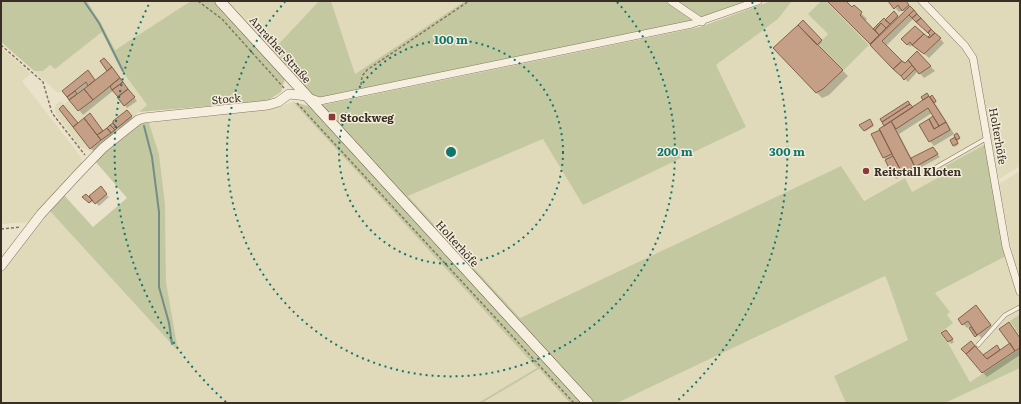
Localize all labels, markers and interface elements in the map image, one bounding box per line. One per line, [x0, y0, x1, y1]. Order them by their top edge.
street label: Anrather Straße [246, 12, 316, 86]
text: 100 m [434, 30, 468, 48]
street label: Stock [211, 88, 242, 107]
street label: Holterhöfe [986, 106, 1012, 166]
place label: Stockweg [340, 109, 394, 125]
marker: Stockweg [327, 112, 337, 122]
text: 200 m [657, 142, 693, 160]
text: 300 m [769, 142, 805, 160]
centre of rings [444, 145, 458, 159]
place label: Reitstall Kloten [874, 163, 961, 179]
marker: Reitstall Kloten [861, 166, 871, 176]
street label: Holterhöfe [433, 216, 483, 270]

